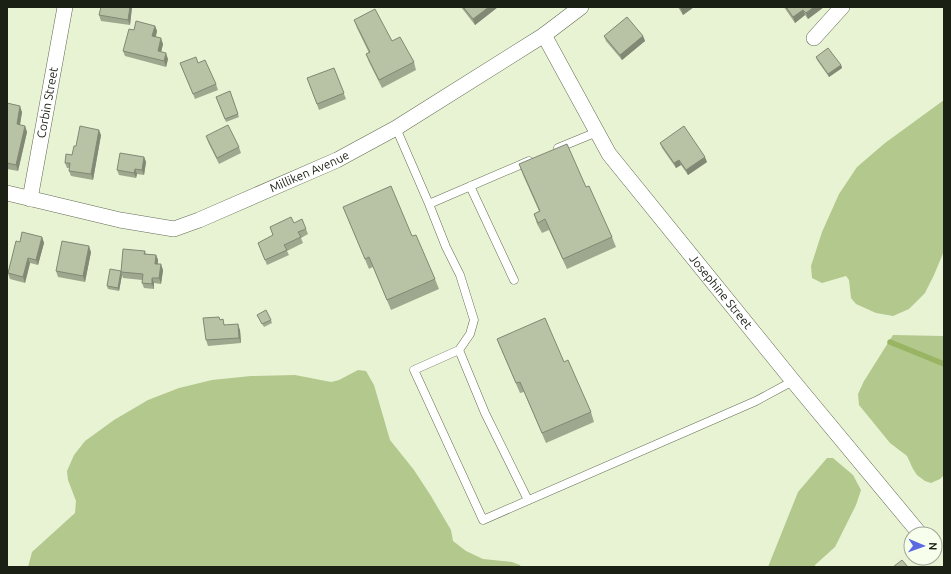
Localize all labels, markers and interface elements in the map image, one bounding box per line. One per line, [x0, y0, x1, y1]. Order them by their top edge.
street label: Corbin Street [34, 66, 60, 139]
street label: Milliken Avenue [268, 148, 351, 194]
street label: Josephine Street [687, 252, 755, 331]
north arrow [903, 526, 943, 566]
text: N [927, 542, 939, 551]

